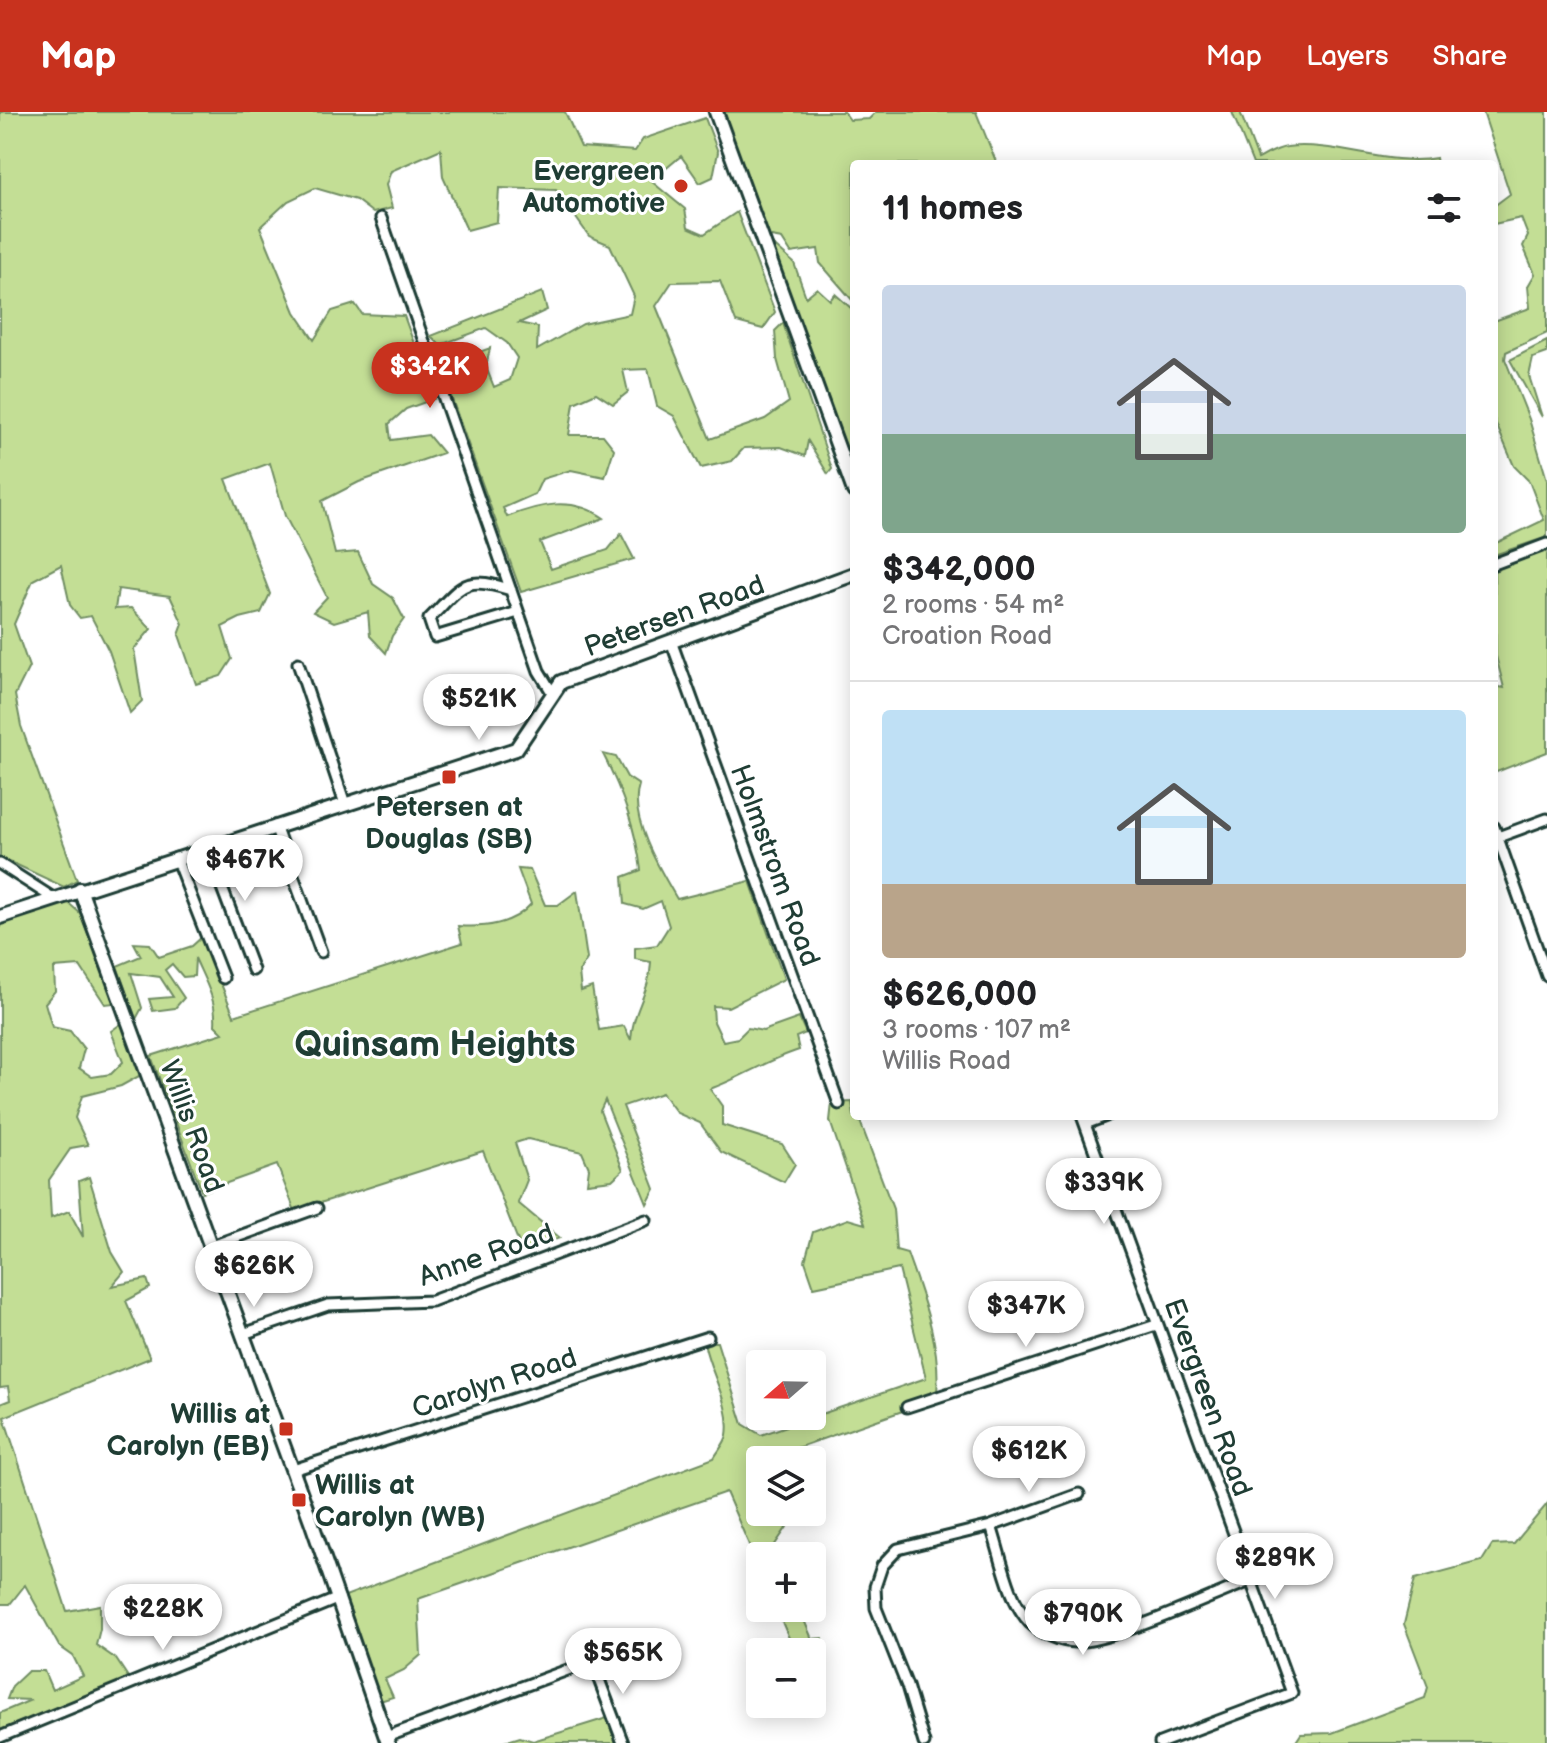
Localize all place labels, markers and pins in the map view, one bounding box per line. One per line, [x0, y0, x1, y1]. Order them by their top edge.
place label: Evergreen Automotive [522, 155, 665, 220]
marker: Evergreen Automotive [672, 177, 690, 195]
pin: $342K [374, 342, 486, 410]
pin: $521K [423, 674, 535, 742]
marker: Petersen at Douglas (SB) [440, 768, 458, 786]
place label: Petersen at Douglas (SB) [365, 791, 533, 856]
pin: $467K [189, 835, 301, 903]
pin: $339K [1048, 1158, 1160, 1226]
pin: $626K [198, 1241, 310, 1309]
pin: $347K [970, 1281, 1082, 1349]
place label: Willis at Carolyn (EB) [107, 1398, 270, 1463]
marker: Willis at Carolyn (EB) [277, 1420, 295, 1438]
pin: $612K [973, 1426, 1085, 1494]
place label: Willis at Carolyn (WB) [315, 1469, 486, 1534]
marker: Willis at Carolyn (WB) [290, 1491, 308, 1509]
pin: $289K [1219, 1533, 1331, 1601]
pin: $228K [107, 1584, 219, 1652]
pin: $790K [1027, 1589, 1139, 1657]
pin: $565K [567, 1628, 679, 1696]

